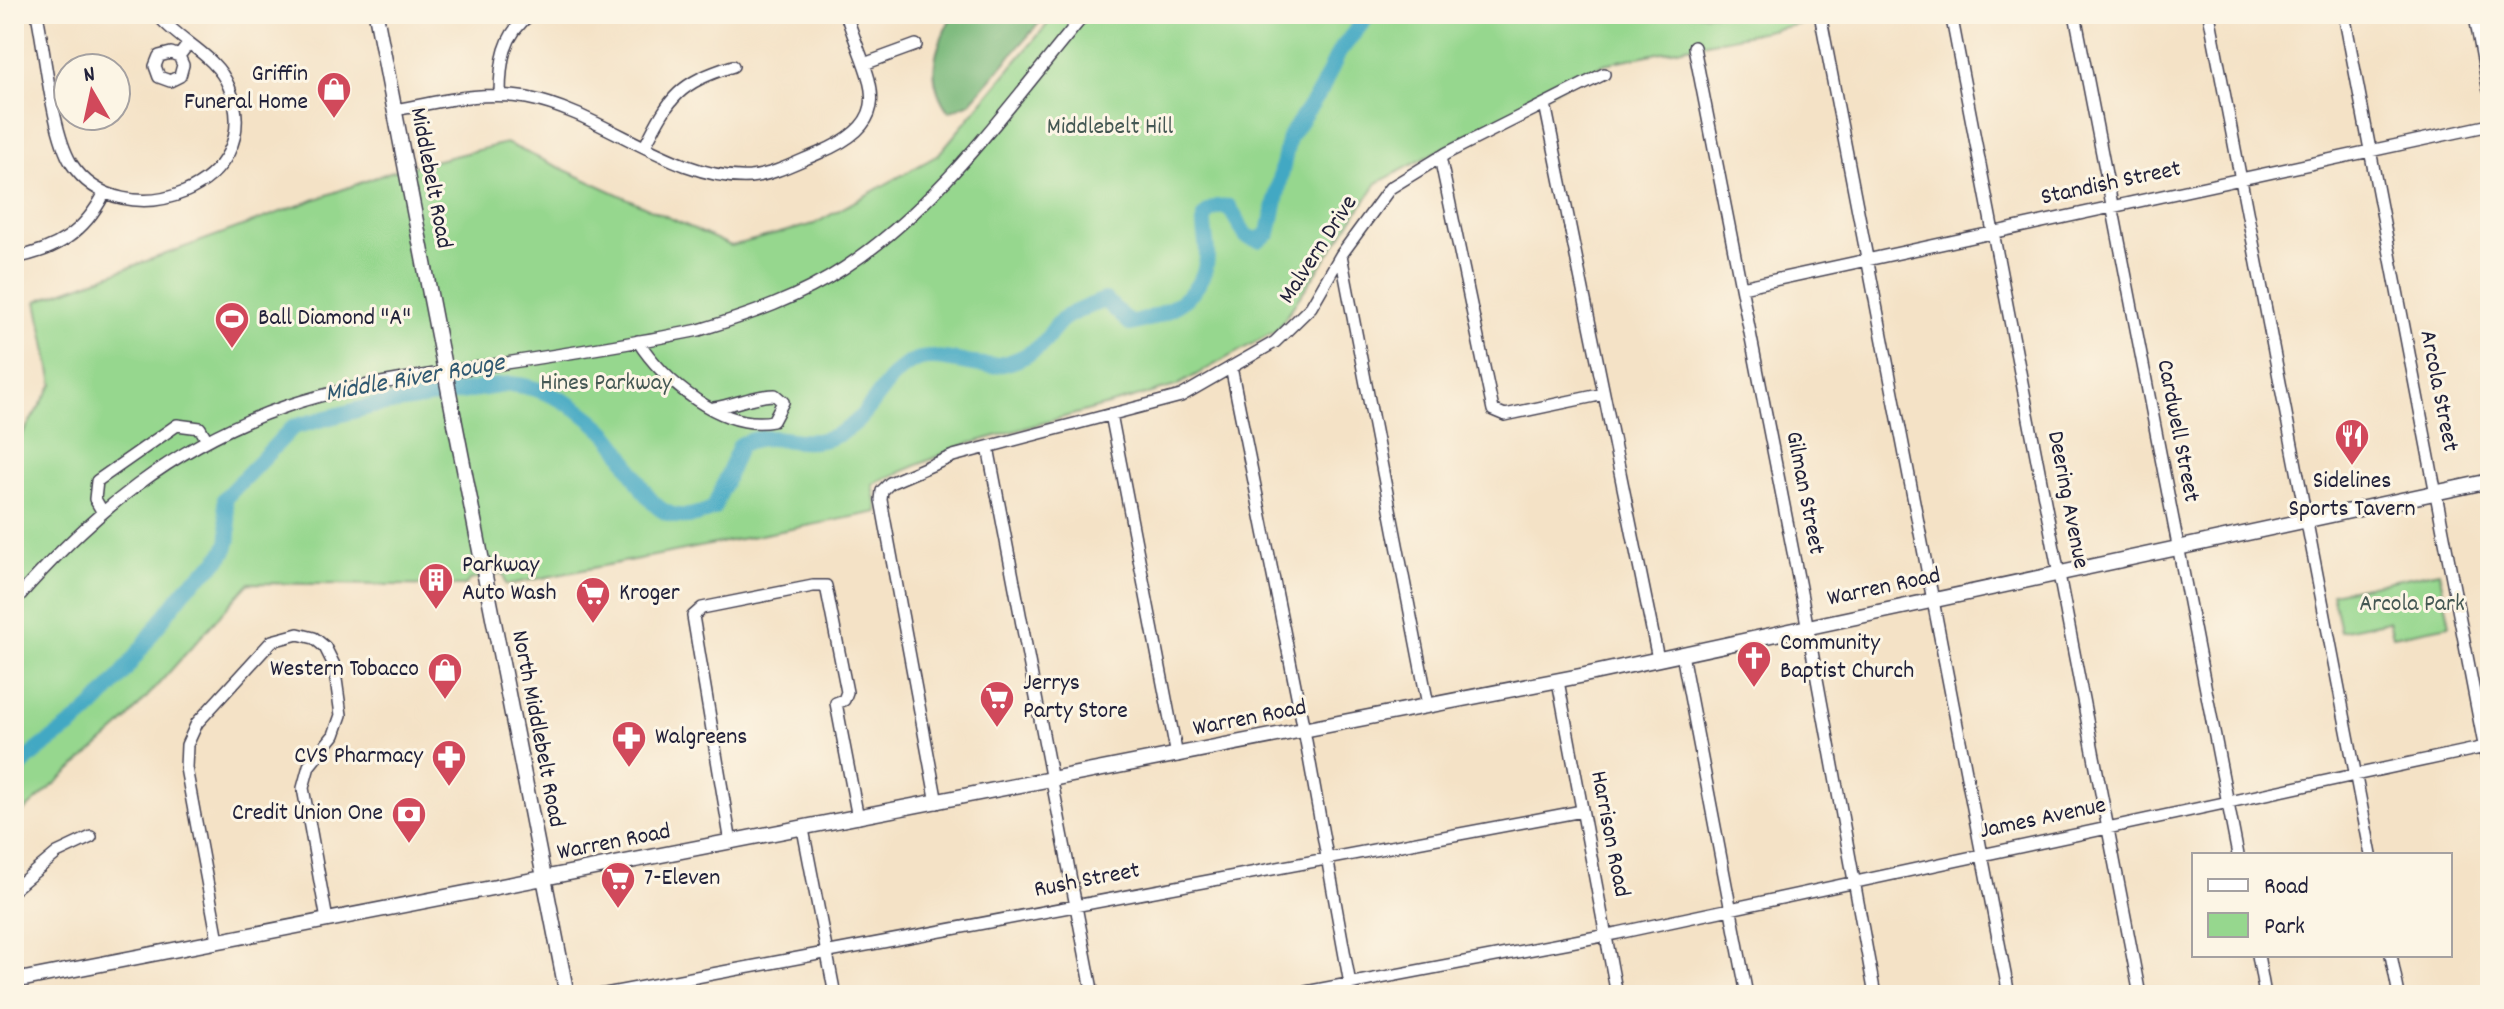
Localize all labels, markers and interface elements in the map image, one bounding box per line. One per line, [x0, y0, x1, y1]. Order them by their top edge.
north arrow [52, 52, 132, 132]
place label: Griffin Funeral Home [184, 58, 308, 120]
text: N [82, 60, 97, 92]
shop icon: Griffin Funeral Home [315, 70, 353, 120]
street label: Middlebelt Road [400, 105, 460, 251]
park label: Middlebelt Hill [1047, 111, 1173, 145]
street label: Standish Street [2038, 153, 2184, 215]
street label: Malvern Drive [1271, 189, 1367, 311]
sports icon: Ball Diamond "A" [213, 300, 251, 350]
place label: Ball Diamond "A" [258, 302, 411, 336]
street label: Arcola Street [2410, 327, 2466, 455]
water label: Middle River Rouge [322, 345, 509, 413]
street label: Cardwell Street [2147, 357, 2208, 505]
park label: Hines Parkway [540, 367, 673, 401]
restaurant icon: Sidelines Sports Tavern [2333, 417, 2371, 467]
street label: Gilman Street [1775, 428, 1833, 558]
street label: Deering Avenue [2037, 428, 2097, 572]
place label: Sidelines Sports Tavern [2288, 465, 2416, 527]
place label: Parkway Auto Wash [462, 549, 557, 611]
street label: Warren Road [1824, 559, 1944, 617]
building icon: Parkway Auto Wash [417, 561, 455, 611]
supermarket icon: Kroger [574, 575, 612, 625]
place label: Kroger [619, 577, 680, 611]
park label: Arcola Park [2359, 588, 2465, 622]
place label: Community Baptist Church [1780, 627, 1914, 689]
street label: North Middlebelt Road [501, 628, 573, 830]
church icon: Community Baptist Church [1735, 639, 1773, 689]
shop icon: Western Tobacco [426, 651, 464, 701]
place label: Western Tobacco [270, 653, 419, 687]
place label: Jerrys Party Store [1023, 667, 1128, 729]
supermarket icon: Jerrys Party Store [978, 679, 1016, 729]
street label: Warren Road [1190, 691, 1310, 747]
pharmacy icon: Walgreens [610, 719, 648, 769]
place label: Walgreens [655, 721, 747, 755]
pharmacy icon: CVS Pharmacy [430, 738, 468, 788]
place label: CVS Pharmacy [294, 740, 424, 774]
street label: Harrison Road [1580, 768, 1638, 900]
street label: James Avenue [1977, 789, 2109, 849]
bank icon: Credit Union One [390, 795, 428, 845]
place label: Credit Union One [232, 797, 383, 831]
street label: Warren Road [554, 815, 674, 871]
legend [2192, 853, 2452, 957]
street label: Rush Street [1031, 854, 1143, 908]
supermarket icon: 7-Eleven [599, 860, 637, 910]
place label: 7-Eleven [644, 862, 720, 896]
text: Road [2264, 871, 2309, 905]
text: Park [2264, 911, 2305, 945]

